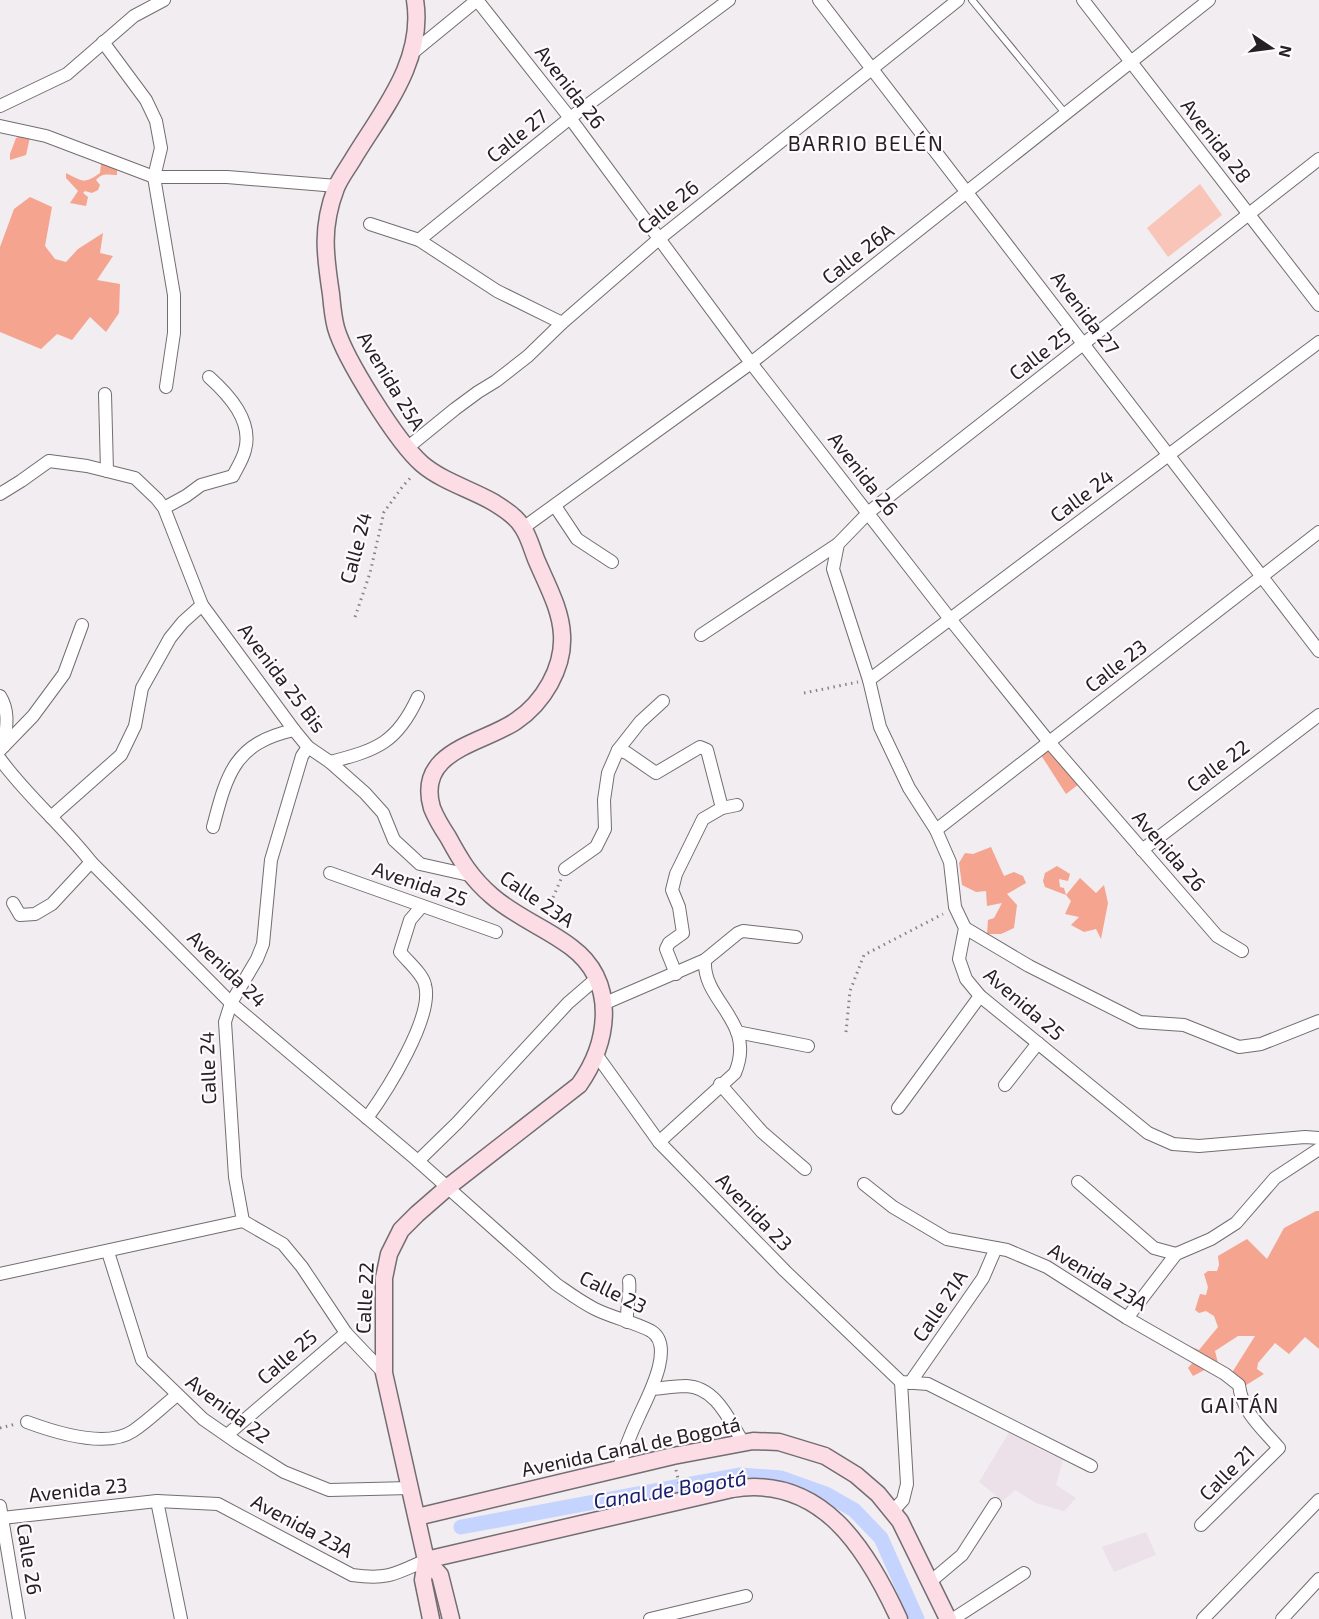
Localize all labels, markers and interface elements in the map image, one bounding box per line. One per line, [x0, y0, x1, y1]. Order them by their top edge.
north arrow [1241, 18, 1301, 78]
street label: Avenida 26 [531, 40, 611, 133]
text: N [1276, 44, 1297, 59]
street label: Avenida 28 [1177, 94, 1257, 187]
street label: Calle 27 [481, 104, 551, 167]
district label: BARRIO BELÉN [788, 130, 944, 155]
street label: Calle 26 [632, 174, 703, 238]
street label: Calle 26A [817, 217, 899, 289]
street label: Avenida 27 [1047, 266, 1125, 359]
street label: Calle 25 [1004, 322, 1075, 385]
street label: Avenida 25A [353, 327, 431, 435]
street label: Avenida 26 [824, 427, 904, 520]
street label: Calle 24 [1045, 464, 1118, 527]
street label: Calle 24 [334, 509, 376, 586]
street label: Avenida 25 Bis [234, 618, 332, 737]
street label: Calle 23 [1080, 634, 1151, 697]
street label: Calle 22 [1181, 734, 1253, 796]
street label: Avenida 26 [1128, 805, 1211, 896]
street label: Avenida 25 [370, 856, 471, 910]
street label: Calle 23A [496, 865, 580, 932]
street label: Avenida 24 [183, 925, 272, 1012]
street label: Avenida 25 [980, 962, 1070, 1045]
street label: Calle 24 [194, 1031, 220, 1105]
street label: Avenida 23 [712, 1167, 798, 1255]
street label: Avenida 23A [1045, 1237, 1153, 1315]
street label: Calle 22 [350, 1261, 378, 1335]
street label: Calle 23 [576, 1265, 651, 1318]
street label: Calle 21A [907, 1265, 972, 1346]
street label: Calle 25 [252, 1324, 321, 1389]
street label: Avenida 22 [182, 1369, 275, 1448]
district label: GAITÁN [1200, 1392, 1280, 1417]
street label: Avenida Canal de Bogotá [519, 1411, 742, 1481]
street label: Calle 21 [1194, 1440, 1259, 1505]
water label: Canal de Bogotá [591, 1464, 748, 1513]
street label: Avenida 23 [27, 1472, 128, 1506]
street label: Avenida 23A [248, 1488, 358, 1562]
street label: Calle 26 [12, 1521, 47, 1596]

